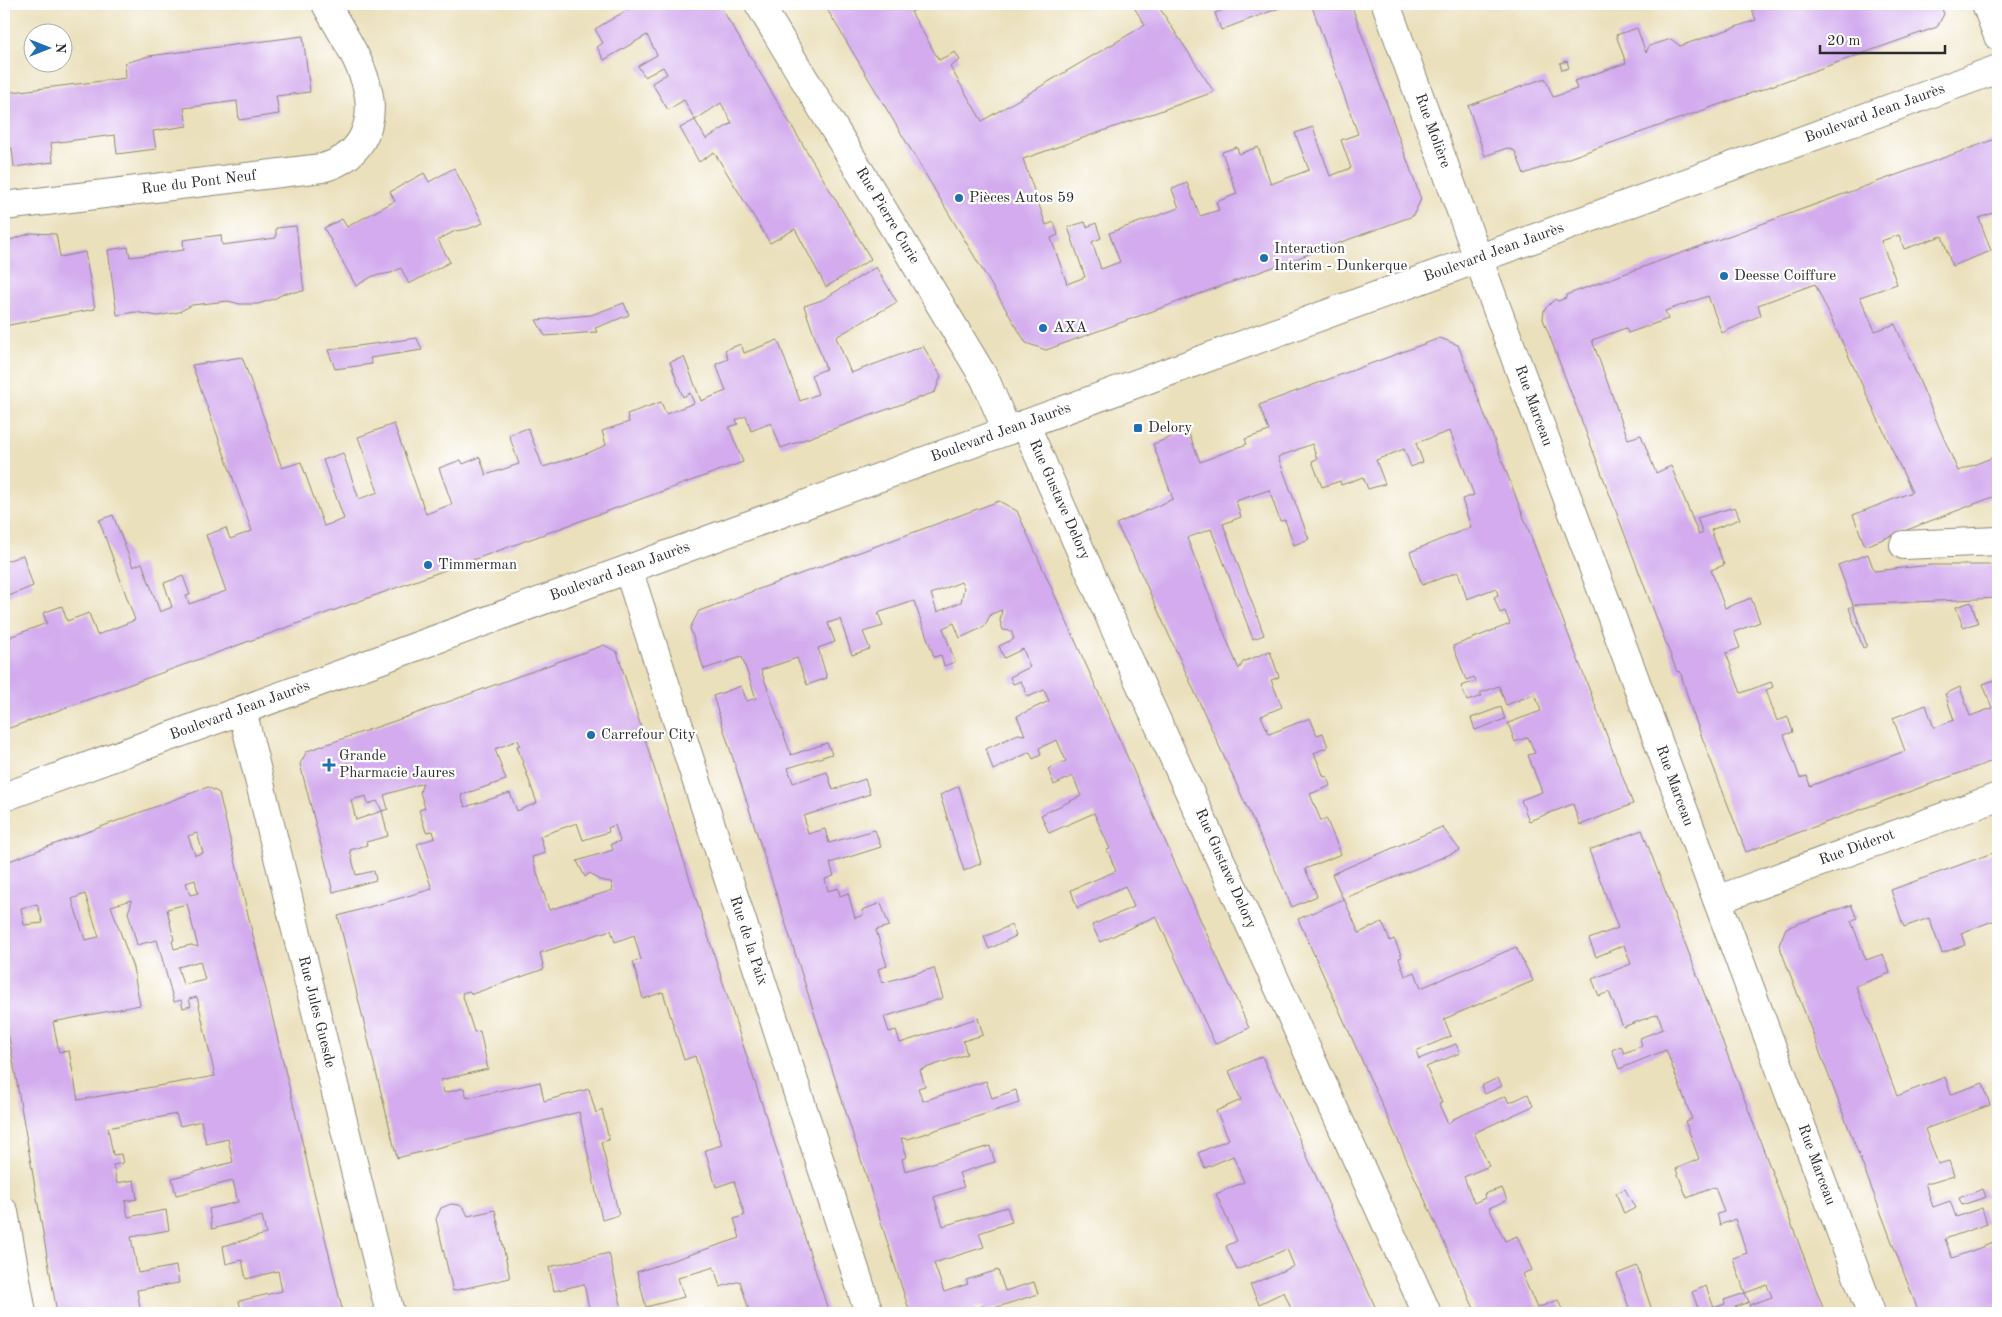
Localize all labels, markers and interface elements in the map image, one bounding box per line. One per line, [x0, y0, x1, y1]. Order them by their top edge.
north arrow [22, 22, 72, 72]
scale bar [1820, 22, 1944, 54]
text: 20 m [1827, 34, 1861, 49]
text: N [53, 43, 67, 54]
street label: Boulevard Jean Jaurès [1803, 82, 1947, 146]
street label: Rue Molière [1412, 92, 1452, 170]
street label: Rue Pierre Curie [852, 165, 922, 267]
street label: Rue du Pont Neuf [141, 168, 258, 197]
place label: Pièces Autos 59 [969, 191, 1075, 206]
marker: Pièces Autos 59 [953, 192, 965, 204]
street label: Boulevard Jean Jaurès [1422, 221, 1566, 285]
place label: Interaction Interim - Dunkerque [1274, 242, 1407, 274]
marker: Interaction Interim - Dunkerque [1258, 252, 1270, 264]
place label: Deesse Coiffure [1734, 269, 1836, 284]
marker: Deesse Coiffure [1718, 270, 1730, 282]
place label: AXA [1053, 321, 1088, 336]
marker: AXA [1037, 322, 1049, 334]
street label: Rue Marceau [1511, 364, 1555, 448]
street label: Boulevard Jean Jaurès [929, 401, 1073, 465]
place label: Delory [1148, 421, 1192, 436]
marker: Delory [1132, 422, 1144, 434]
street label: Rue Gustave Delory [1026, 438, 1092, 562]
street label: Boulevard Jean Jaurès [548, 540, 692, 604]
place label: Timmerman [438, 558, 517, 573]
marker: Timmerman [422, 559, 434, 571]
street label: Boulevard Jean Jaurès [168, 679, 312, 743]
place label: Carrefour City [601, 728, 696, 743]
marker: Carrefour City [585, 729, 597, 741]
street label: Rue Marceau [1652, 744, 1696, 828]
place label: Grande Pharmacie Jaures [339, 749, 455, 781]
marker: Grande Pharmacie Jaures [323, 759, 335, 771]
street label: Rue Gustave Delory [1192, 807, 1258, 931]
street label: Rue Diderot [1817, 827, 1897, 869]
street label: Rue de la Paix [726, 894, 770, 988]
street label: Rue Jules Guesde [295, 955, 337, 1069]
street label: Rue Marceau [1794, 1123, 1838, 1207]

